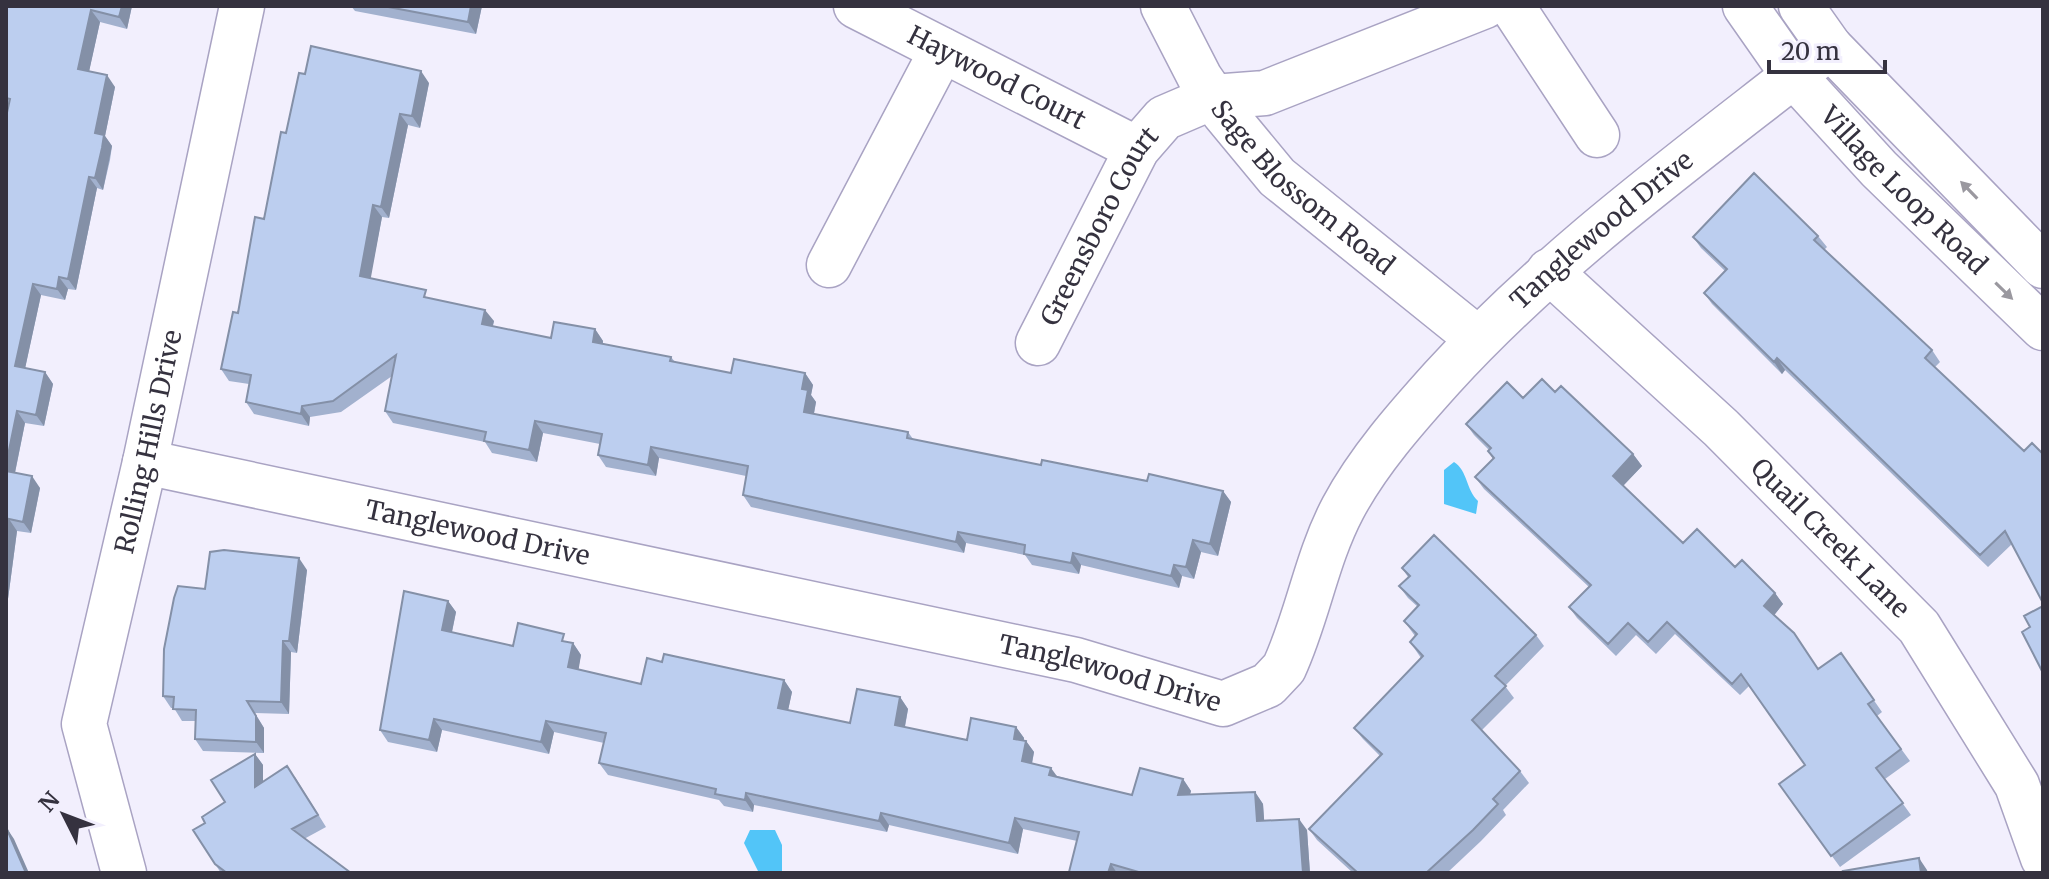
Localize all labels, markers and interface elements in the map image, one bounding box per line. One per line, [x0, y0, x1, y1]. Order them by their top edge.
street label: Haywood Court [902, 18, 1092, 136]
scale bar [1769, 24, 1885, 74]
text: 20 m [1781, 36, 1840, 67]
street label: Sage Blossom Road [1204, 93, 1402, 281]
street label: Village Loop Road [1813, 98, 1995, 281]
street label: Greensboro Court [1033, 119, 1165, 331]
street label: Tanglewood Drive [1503, 143, 1699, 316]
one-way arrow [1960, 181, 1979, 200]
one-way arrow [1994, 281, 2013, 299]
street label: Rolling Hills Drive [107, 327, 189, 556]
street label: Quail Creek Lane [1744, 451, 1917, 624]
street label: Tanglewood Drive [362, 492, 593, 572]
street label: Tanglewood Drive [996, 627, 1225, 719]
north arrow [24, 775, 104, 855]
text: N [33, 785, 66, 817]

